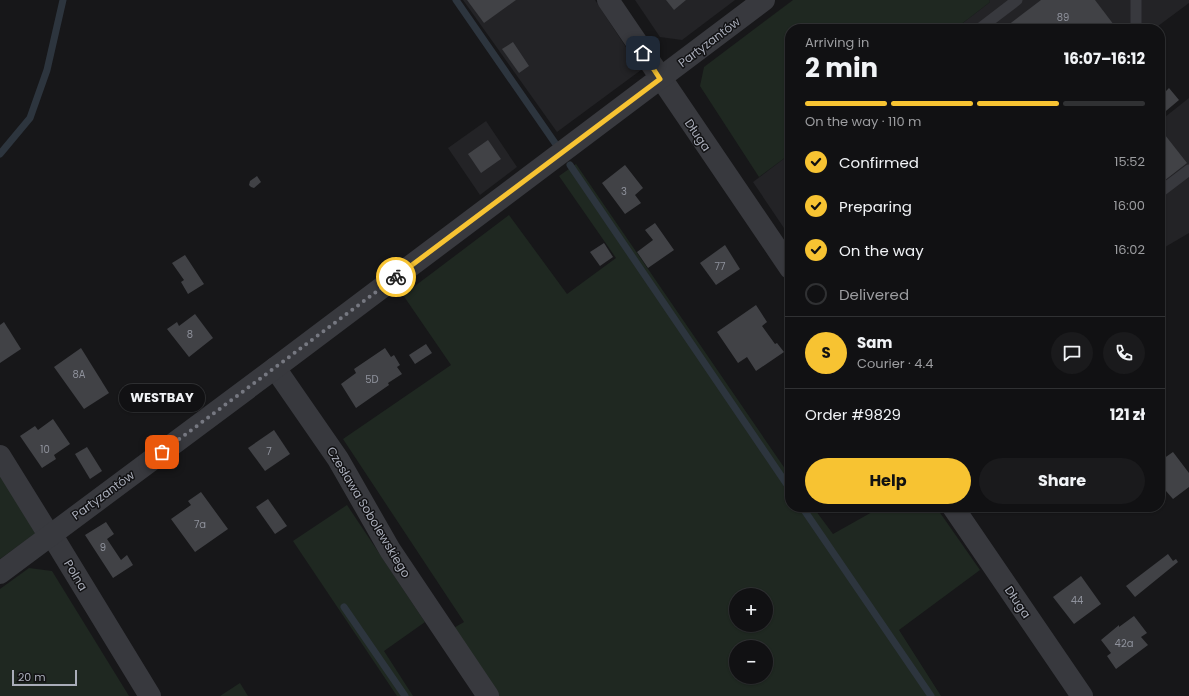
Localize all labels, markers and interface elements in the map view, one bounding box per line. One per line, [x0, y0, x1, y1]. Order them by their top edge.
house number: 89 [1057, 10, 1069, 25]
street label: Partyzantów [674, 13, 744, 71]
text: Arriving in [805, 33, 869, 52]
pin [626, 36, 660, 70]
icon: home [632, 42, 654, 64]
text: 16:07–16:12 [1064, 48, 1145, 69]
text: 2 min [805, 50, 878, 86]
text: On the way · 110 m [805, 112, 921, 131]
street label: Długa [681, 116, 715, 154]
icon: check [805, 151, 827, 173]
text: Confirmed [839, 152, 919, 173]
text: 15:52 [1114, 152, 1145, 171]
house number: 3 [621, 184, 627, 199]
icon: check [805, 195, 827, 217]
text: Preparing [839, 196, 912, 217]
text: 16:00 [1113, 196, 1145, 215]
icon: check [805, 239, 827, 261]
text: On the way [839, 240, 924, 261]
text: 16:02 [1114, 240, 1145, 259]
courier [376, 257, 416, 297]
house number: 77 [715, 259, 726, 274]
icon: bike [385, 266, 407, 288]
text: Delivered [839, 284, 909, 305]
house number: 8 [187, 327, 193, 342]
text: Sam [857, 332, 892, 353]
button: chat [1051, 332, 1093, 374]
button: phone [1103, 332, 1145, 374]
text: S [821, 342, 831, 363]
text: Courier · 4.4 [857, 354, 933, 373]
house number: 8A [72, 367, 86, 382]
house number: 5D [365, 372, 379, 387]
callout: WESTBAY [119, 384, 205, 412]
text: WESTBAY [130, 388, 194, 407]
text: Order #9829 [805, 404, 901, 425]
text: 121 zł [1110, 404, 1145, 425]
pin [145, 435, 179, 469]
icon: bag [151, 441, 173, 463]
house number: 10 [40, 442, 50, 457]
street label: Czesława Sobolewskiego [323, 443, 415, 581]
house number: 7 [266, 444, 272, 459]
button: Help [805, 458, 971, 504]
button: Share [979, 458, 1145, 504]
street label: Partyzantów [68, 466, 138, 524]
house number: 7a [194, 517, 206, 532]
house number: 9 [100, 540, 106, 555]
street label: Polna [60, 556, 92, 594]
street label: Długa [1001, 583, 1035, 621]
map controls [729, 588, 773, 684]
button: + [729, 588, 773, 632]
house number: 44 [1071, 593, 1083, 608]
house number: 42a [1115, 636, 1133, 651]
button: − [729, 640, 773, 684]
scale bar [12, 668, 77, 687]
text: 20 m [18, 669, 46, 685]

